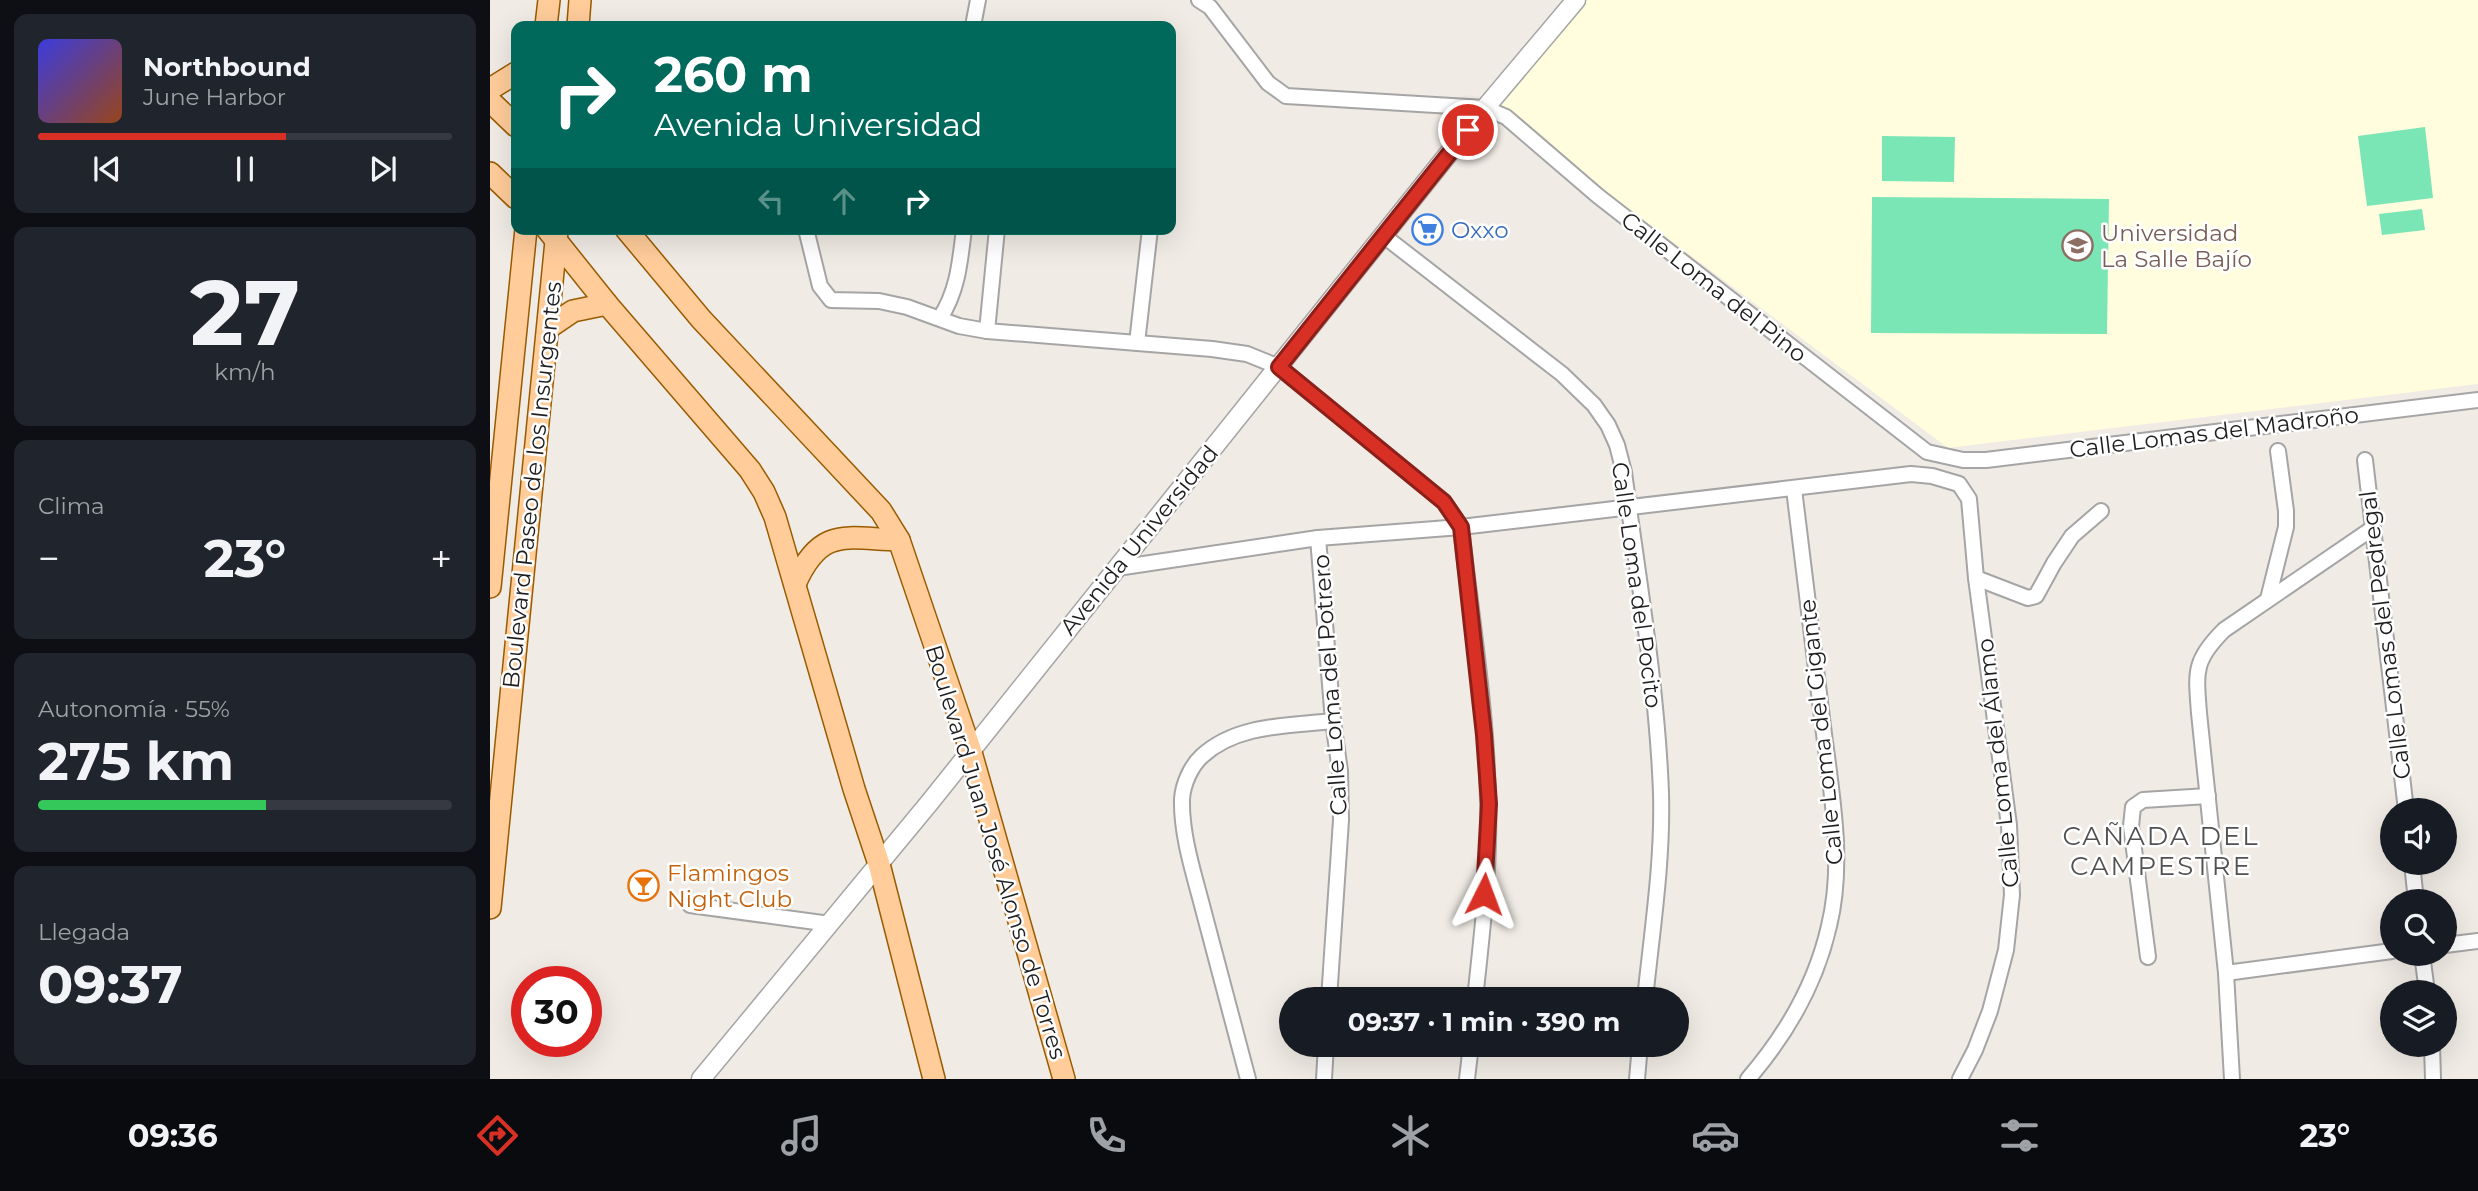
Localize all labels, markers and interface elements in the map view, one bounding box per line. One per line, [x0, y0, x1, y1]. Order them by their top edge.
text: 260 m [654, 45, 813, 104]
icon: right [539, 49, 630, 140]
text: Northbound [143, 51, 311, 83]
text: June Harbor [143, 83, 286, 111]
pin [1438, 100, 1498, 160]
text: Avenida Universidad [654, 105, 983, 144]
icon: arrive [1449, 111, 1487, 149]
icon: previous [88, 150, 126, 188]
icon: pause [226, 150, 264, 188]
icon: next [364, 150, 402, 188]
icon: left [752, 182, 790, 220]
icon: ahead [825, 182, 863, 220]
icon: right [898, 182, 936, 220]
street label: Calle Loma del Pino [1615, 206, 1813, 368]
supermarket icon: Oxxo [1411, 213, 1445, 247]
place label: Oxxo [1451, 216, 1509, 244]
place label: Universidad La Salle Bajío [2101, 219, 2252, 273]
school or university icon: Universidad La Salle Bajío [2061, 229, 2095, 263]
text: 27 [190, 257, 300, 368]
street label: Boulevard Paseo de los Insurgentes [497, 280, 567, 690]
text: km/h [214, 358, 276, 386]
street label: Calle Lomas del Madroño [2068, 400, 2360, 464]
street label: Avenida Universidad [1054, 439, 1224, 641]
street label: Calle Loma del Pocito [1606, 460, 1668, 710]
street label: Calle Lomas del Pedregal [2353, 489, 2417, 781]
text: Clima [38, 492, 105, 520]
text: 23° [204, 527, 286, 590]
text: − [38, 535, 60, 582]
text: + [430, 535, 452, 582]
street label: Calle Loma del Potrero [1307, 554, 1353, 816]
street label: Calle Loma del Gigante [1793, 598, 1849, 866]
street label: Calle Loma del Álamo [1971, 637, 2025, 889]
street label: Boulevard Juan José Alonso de Torres [920, 641, 1072, 1063]
text: Autonomía · 55% [38, 695, 230, 723]
text: 275 km [38, 730, 234, 793]
map controls [2380, 798, 2457, 1057]
button: sound [2380, 798, 2457, 875]
district label: CAÑADA DEL CAMPESTRE [2062, 820, 2260, 882]
position arrow [1447, 857, 1521, 931]
place label: Flamingos Night Club [667, 859, 792, 913]
bar icon: Flamingos Night Club [627, 869, 661, 903]
button: search [2380, 889, 2457, 966]
text: Llegada [38, 918, 130, 946]
text: 09:37 [38, 953, 183, 1016]
speed limit sign: 30 [511, 966, 602, 1057]
button: layers [2380, 980, 2457, 1057]
text: 09:37 · 1 min · 390 m [1348, 1006, 1620, 1038]
icon: directions [473, 1111, 522, 1160]
icon: music [777, 1111, 826, 1160]
icon: phone [1082, 1111, 1131, 1160]
icon: climate [1386, 1111, 1435, 1160]
icon: car [1691, 1111, 1740, 1160]
icon: filters [1995, 1111, 2044, 1160]
text: 09:36 [128, 1116, 218, 1155]
text: 23° [2299, 1116, 2350, 1155]

